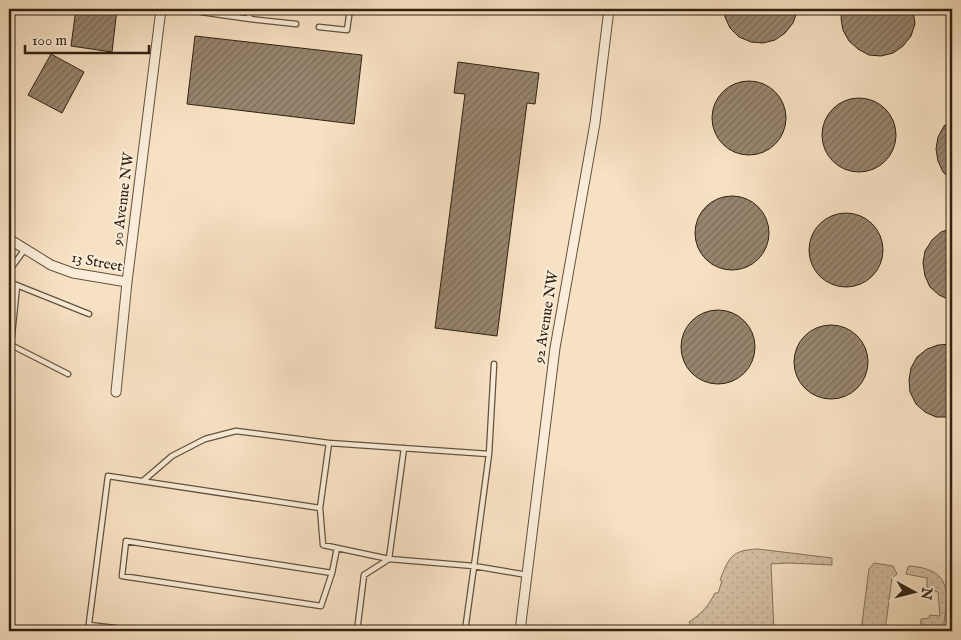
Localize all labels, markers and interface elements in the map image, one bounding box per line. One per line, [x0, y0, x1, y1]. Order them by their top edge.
scale bar [25, 22, 149, 54]
text: 100 m [32, 31, 68, 50]
street label: 90 Avenue NW [108, 151, 138, 248]
street label: 13 Street [70, 248, 124, 276]
street label: 92 Avenue NW [529, 269, 563, 366]
north arrow [888, 568, 938, 618]
text: N [916, 585, 936, 601]

